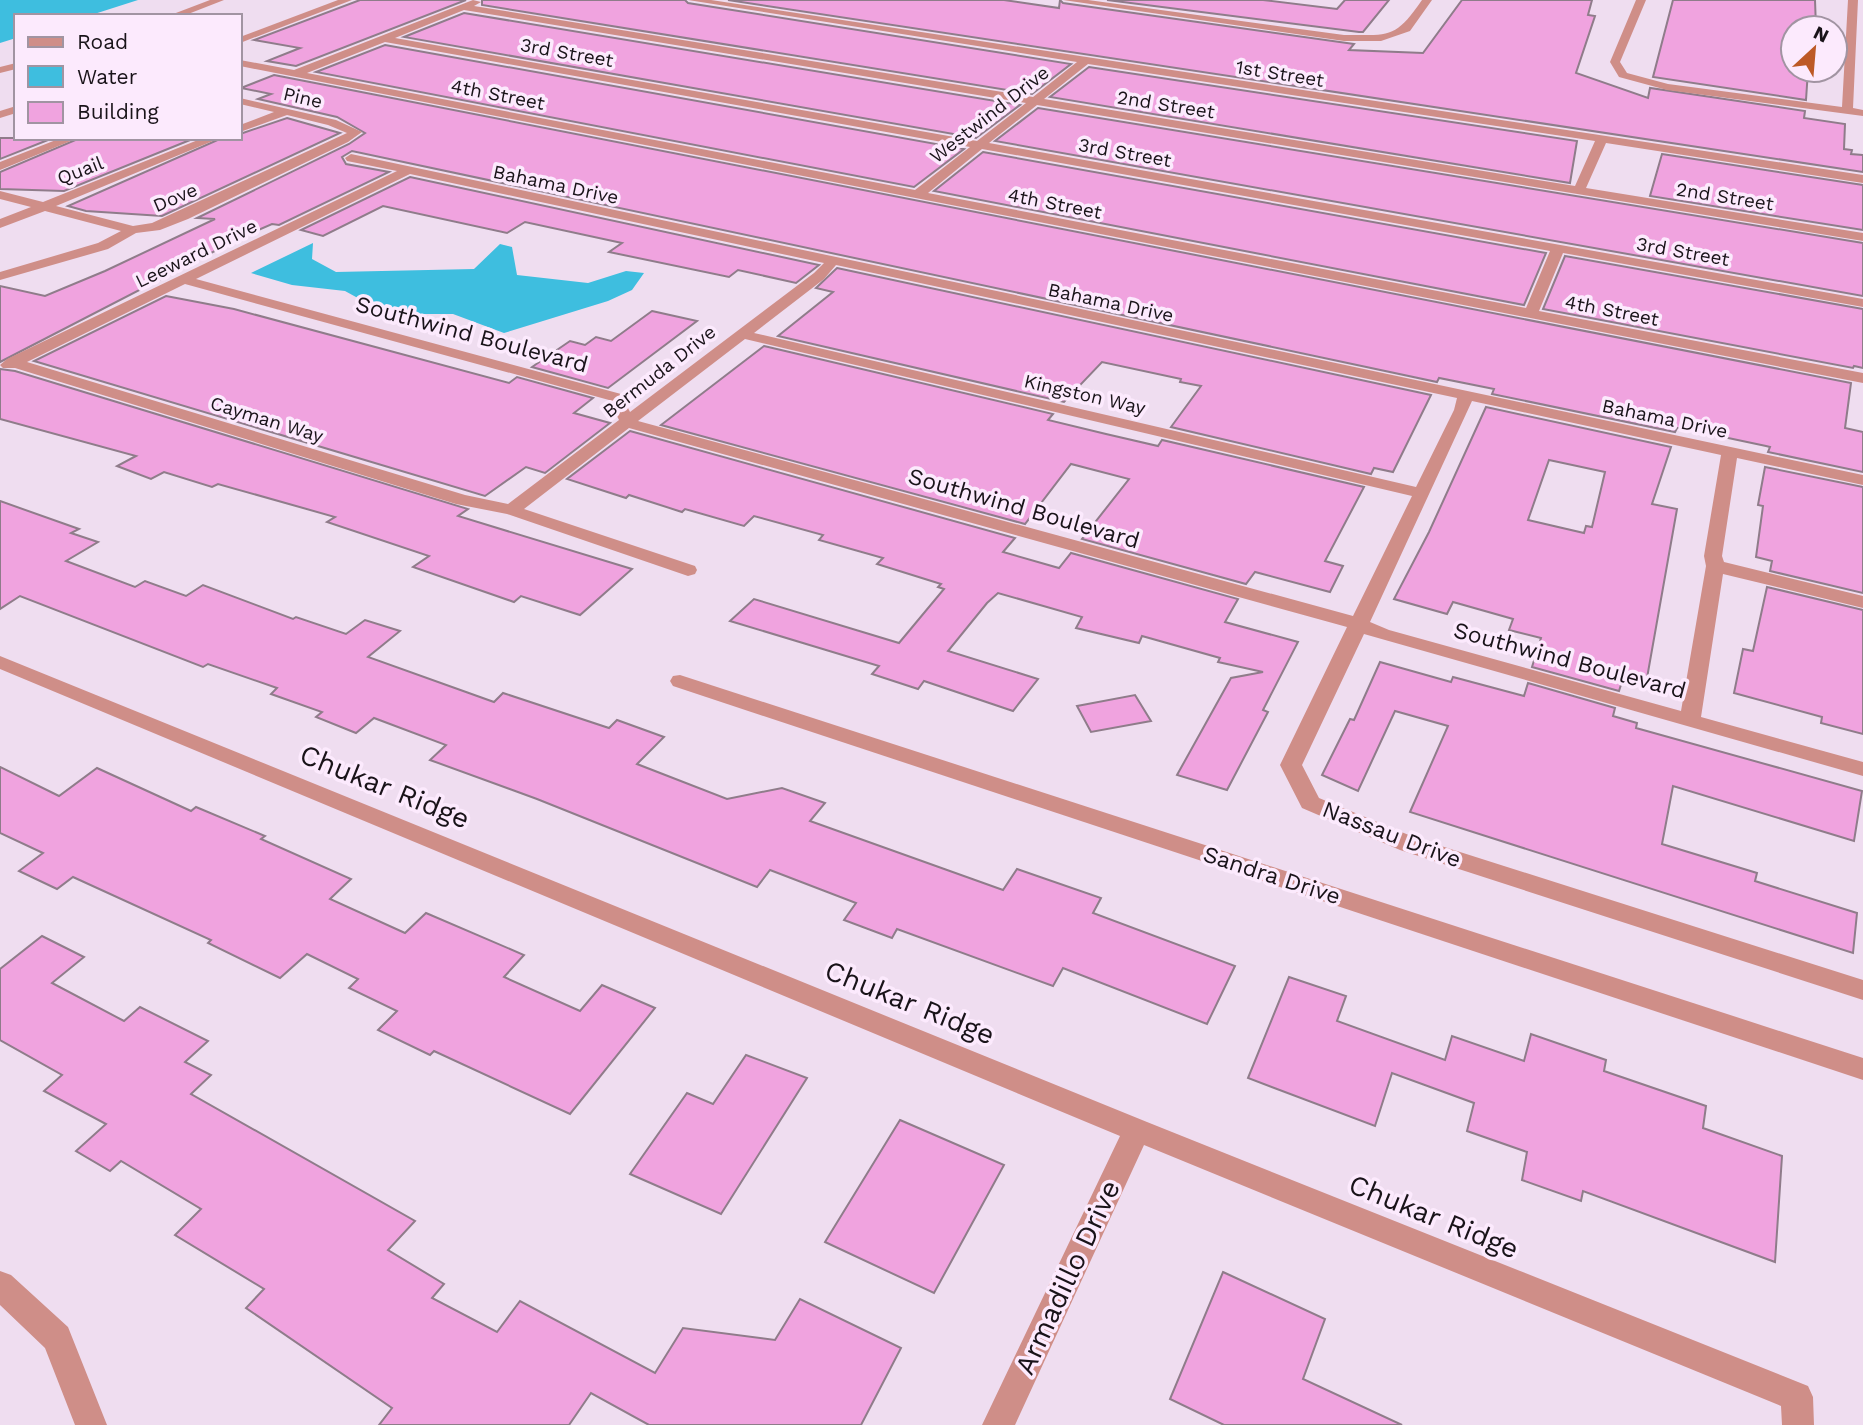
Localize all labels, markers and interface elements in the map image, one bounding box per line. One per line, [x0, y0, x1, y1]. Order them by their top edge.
legend [14, 14, 242, 140]
north arrow [1779, 14, 1849, 84]
text: N [1810, 21, 1833, 48]
text: Road [77, 29, 128, 54]
street label: 3rd Street [519, 33, 615, 72]
street label: 1st Street [1234, 55, 1326, 92]
street label: Westwind Drive [925, 61, 1053, 168]
text: Water [77, 64, 138, 89]
street label: 4th Street [449, 74, 547, 115]
street label: Pine [281, 82, 325, 113]
street label: 2nd Street [1116, 85, 1216, 124]
text: Building [77, 99, 159, 124]
street label: 3rd Street [1077, 133, 1173, 172]
street label: Quail [54, 151, 107, 190]
street label: Bahama Drive [491, 160, 621, 209]
street label: 2nd Street [1675, 177, 1775, 216]
street label: Dove [150, 178, 201, 217]
street label: 4th Street [1006, 183, 1104, 224]
street label: Leeward Drive [132, 214, 261, 293]
street label: 3rd Street [1635, 232, 1731, 271]
street label: Bahama Drive [1046, 278, 1176, 327]
street label: Southwind Boulevard [353, 290, 591, 379]
street label: 4th Street [1563, 290, 1661, 331]
street label: Bermuda Drive [598, 320, 720, 423]
street label: Kingston Way [1022, 369, 1148, 420]
street label: Cayman Way [207, 391, 326, 448]
street label: Bahama Drive [1600, 394, 1730, 443]
street label: Southwind Boulevard [905, 463, 1143, 554]
street label: Southwind Boulevard [1451, 616, 1689, 705]
street label: Chukar Ridge [295, 737, 474, 836]
street label: Nassau Drive [1319, 796, 1465, 873]
street label: Sandra Drive [1200, 841, 1344, 910]
street label: Chukar Ridge [820, 953, 999, 1052]
street label: Chukar Ridge [1344, 1167, 1523, 1266]
street label: Armadillo Drive [1008, 1175, 1127, 1380]

